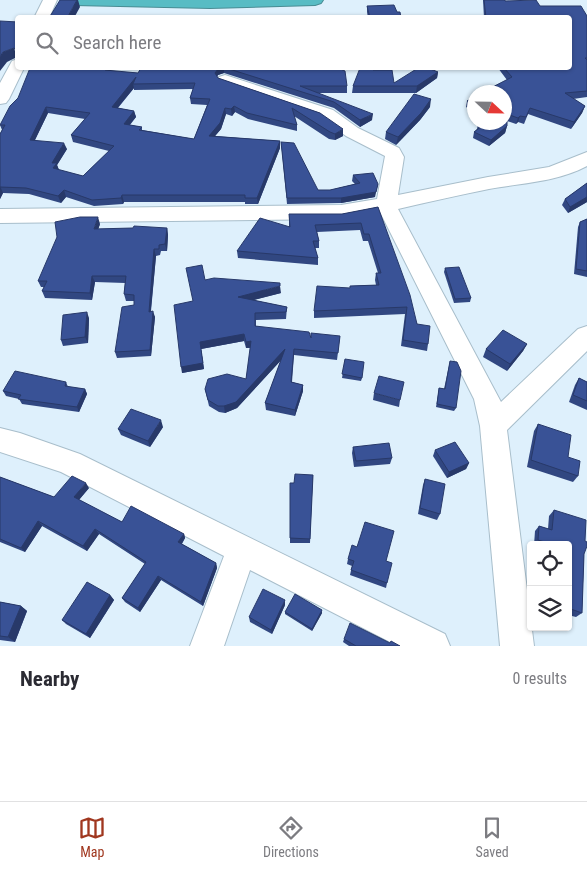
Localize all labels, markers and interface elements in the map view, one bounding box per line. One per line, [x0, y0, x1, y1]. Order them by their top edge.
search box [15, 15, 572, 70]
icon: search [33, 29, 61, 57]
text: Search here [73, 31, 161, 54]
north arrow [467, 85, 512, 130]
map controls [527, 541, 572, 631]
button: locate [527, 541, 572, 586]
button: layers [527, 586, 572, 631]
text: Nearby [20, 667, 79, 691]
text: 0 results [512, 669, 567, 688]
tab: Map [78, 814, 106, 860]
tab: Directions [263, 814, 319, 860]
tab: Saved [475, 814, 509, 860]

